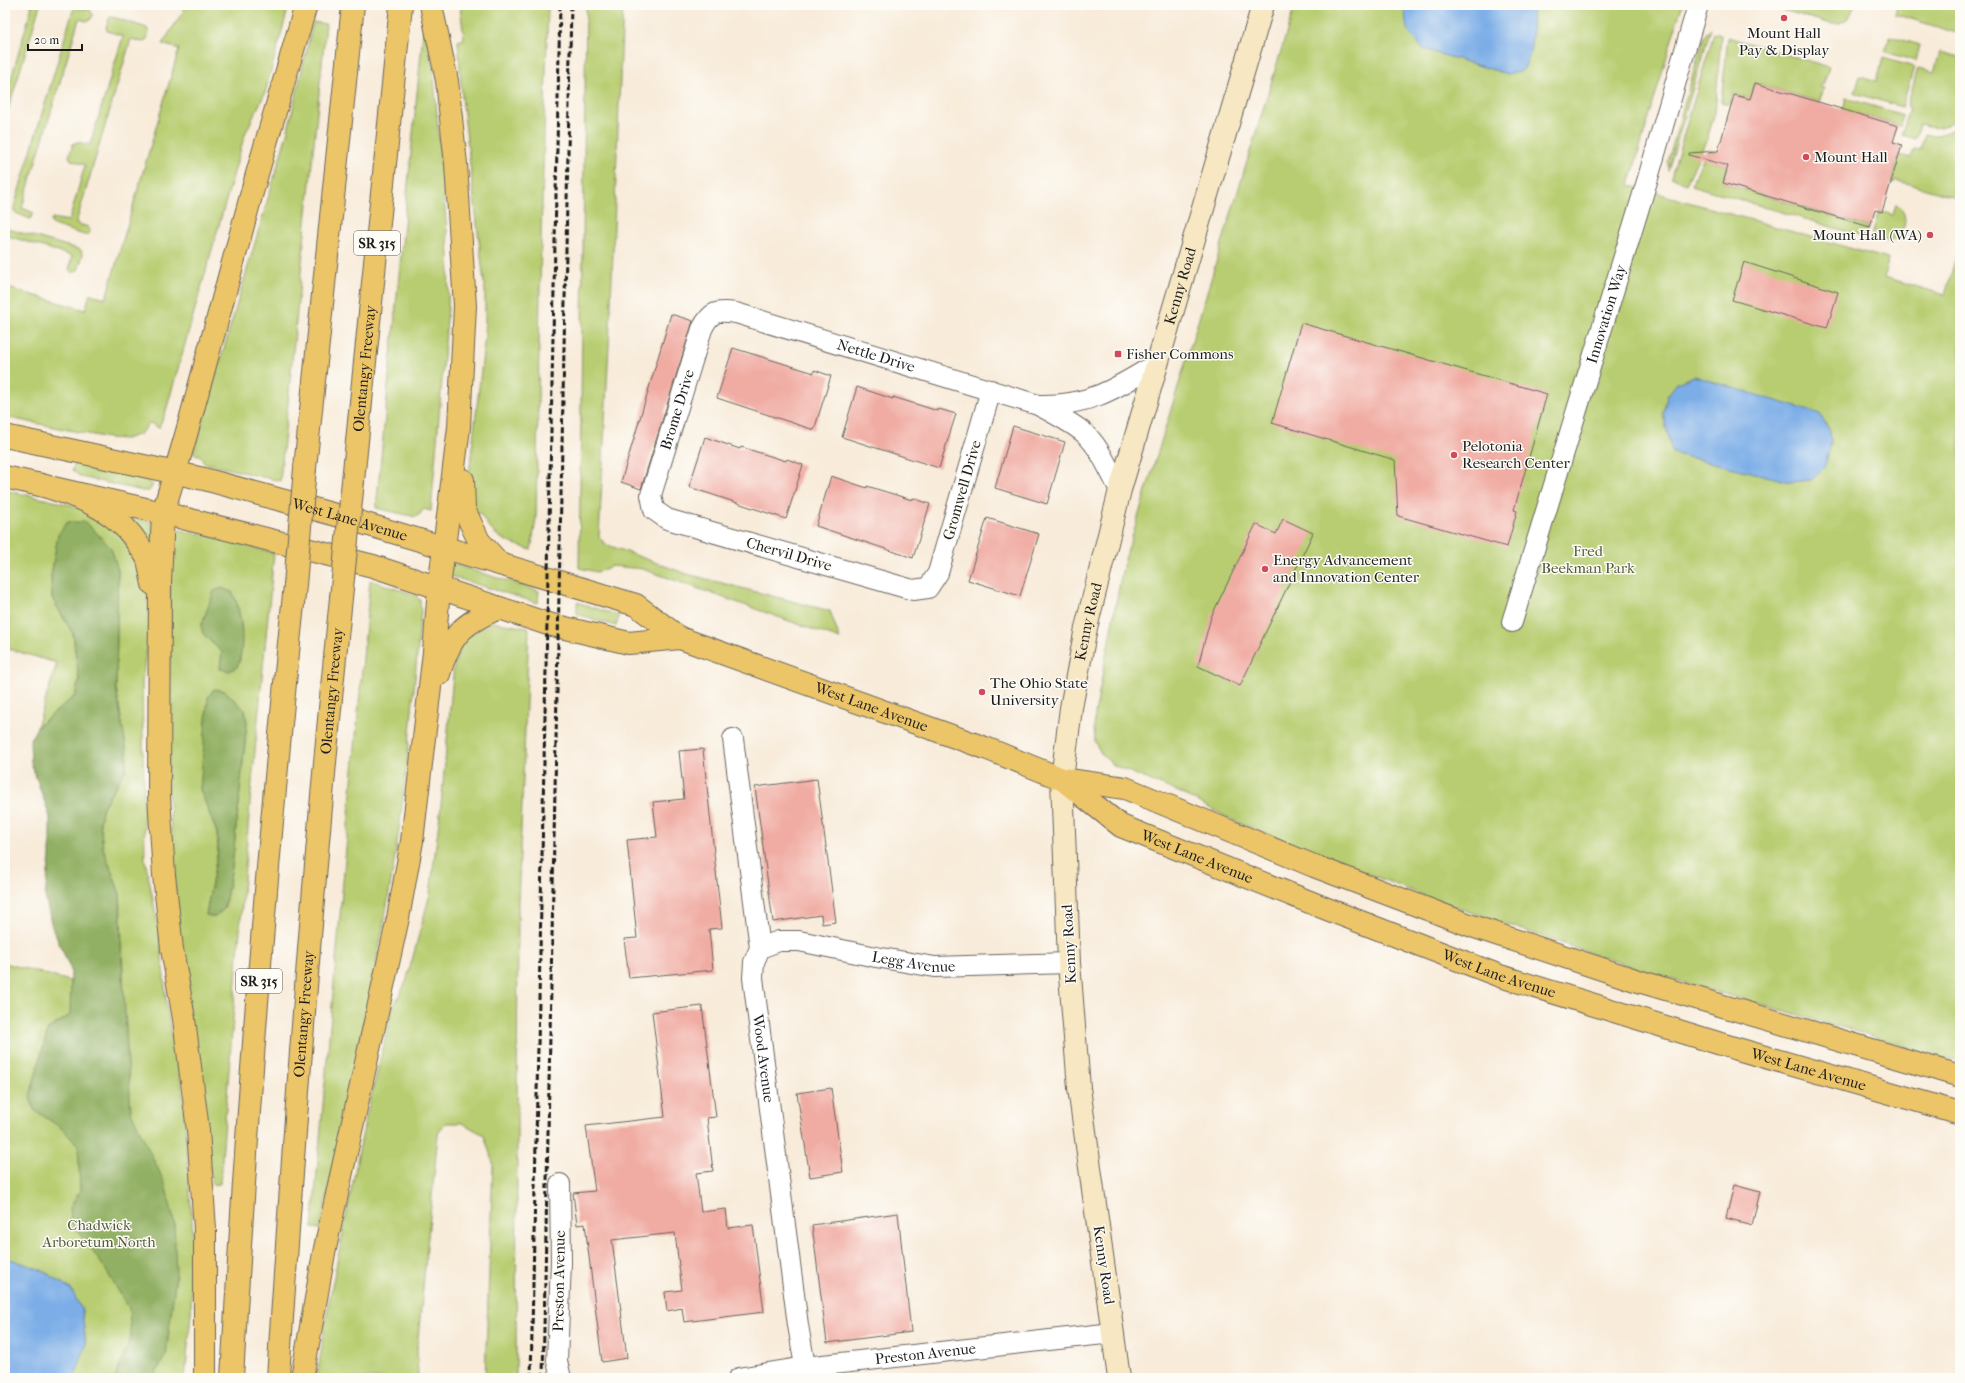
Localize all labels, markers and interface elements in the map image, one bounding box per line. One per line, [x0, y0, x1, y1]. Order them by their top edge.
marker: Mount Hall Pay & Display [1779, 13, 1789, 23]
place label: Mount Hall Pay & Display [1739, 24, 1830, 59]
scale bar [28, 26, 82, 52]
text: 20 m [34, 33, 59, 47]
place label: Mount Hall [1814, 148, 1888, 166]
marker: Mount Hall [1801, 152, 1811, 162]
place label: Mount Hall (WA) [1812, 226, 1922, 244]
marker: Mount Hall (WA) [1925, 230, 1935, 240]
road number: SR 315 [354, 231, 400, 255]
street label: Kenny Road [1160, 245, 1200, 327]
street label: Innovation Way [1583, 262, 1630, 366]
street label: Olentangy Freeway [349, 303, 380, 433]
street label: Nettle Drive [835, 335, 918, 376]
place label: Fisher Commons [1126, 345, 1234, 363]
marker: Fisher Commons [1113, 349, 1123, 359]
street label: Brome Drive [656, 367, 698, 452]
street label: Gromwell Drive [939, 437, 985, 542]
place label: Pelotonia Research Center [1462, 437, 1570, 472]
marker: Pelotonia Research Center [1449, 450, 1459, 460]
street label: West Lane Avenue [289, 494, 410, 545]
street label: Chervil Drive [744, 533, 834, 575]
park label: Fred Beekman Park [1541, 542, 1635, 577]
place label: Energy Advancement and Innovation Center [1273, 551, 1420, 586]
marker: Energy Advancement and Innovation Center [1260, 564, 1270, 574]
street label: Kenny Road [1071, 580, 1106, 662]
street label: Olentangy Freeway [317, 626, 347, 755]
place label: The Ohio State University [990, 674, 1088, 709]
street label: West Lane Avenue [811, 678, 931, 736]
marker: The Ohio State University [977, 687, 987, 697]
street label: West Lane Avenue [1138, 826, 1256, 887]
street label: Kenny Road [1058, 903, 1080, 984]
street label: West Lane Avenue [1439, 945, 1559, 1002]
street label: Legg Avenue [871, 947, 956, 976]
street label: Olentangy Freeway [290, 949, 318, 1078]
road number: SR 315 [236, 969, 282, 993]
street label: Wood Avenue [749, 1012, 778, 1104]
street label: West Lane Avenue [1748, 1044, 1869, 1095]
park label: Chadwick Arboretum North [41, 1216, 156, 1251]
street label: Kenny Road [1090, 1224, 1119, 1306]
street label: Preston Avenue [549, 1230, 569, 1332]
street label: Preston Avenue [874, 1339, 977, 1368]

